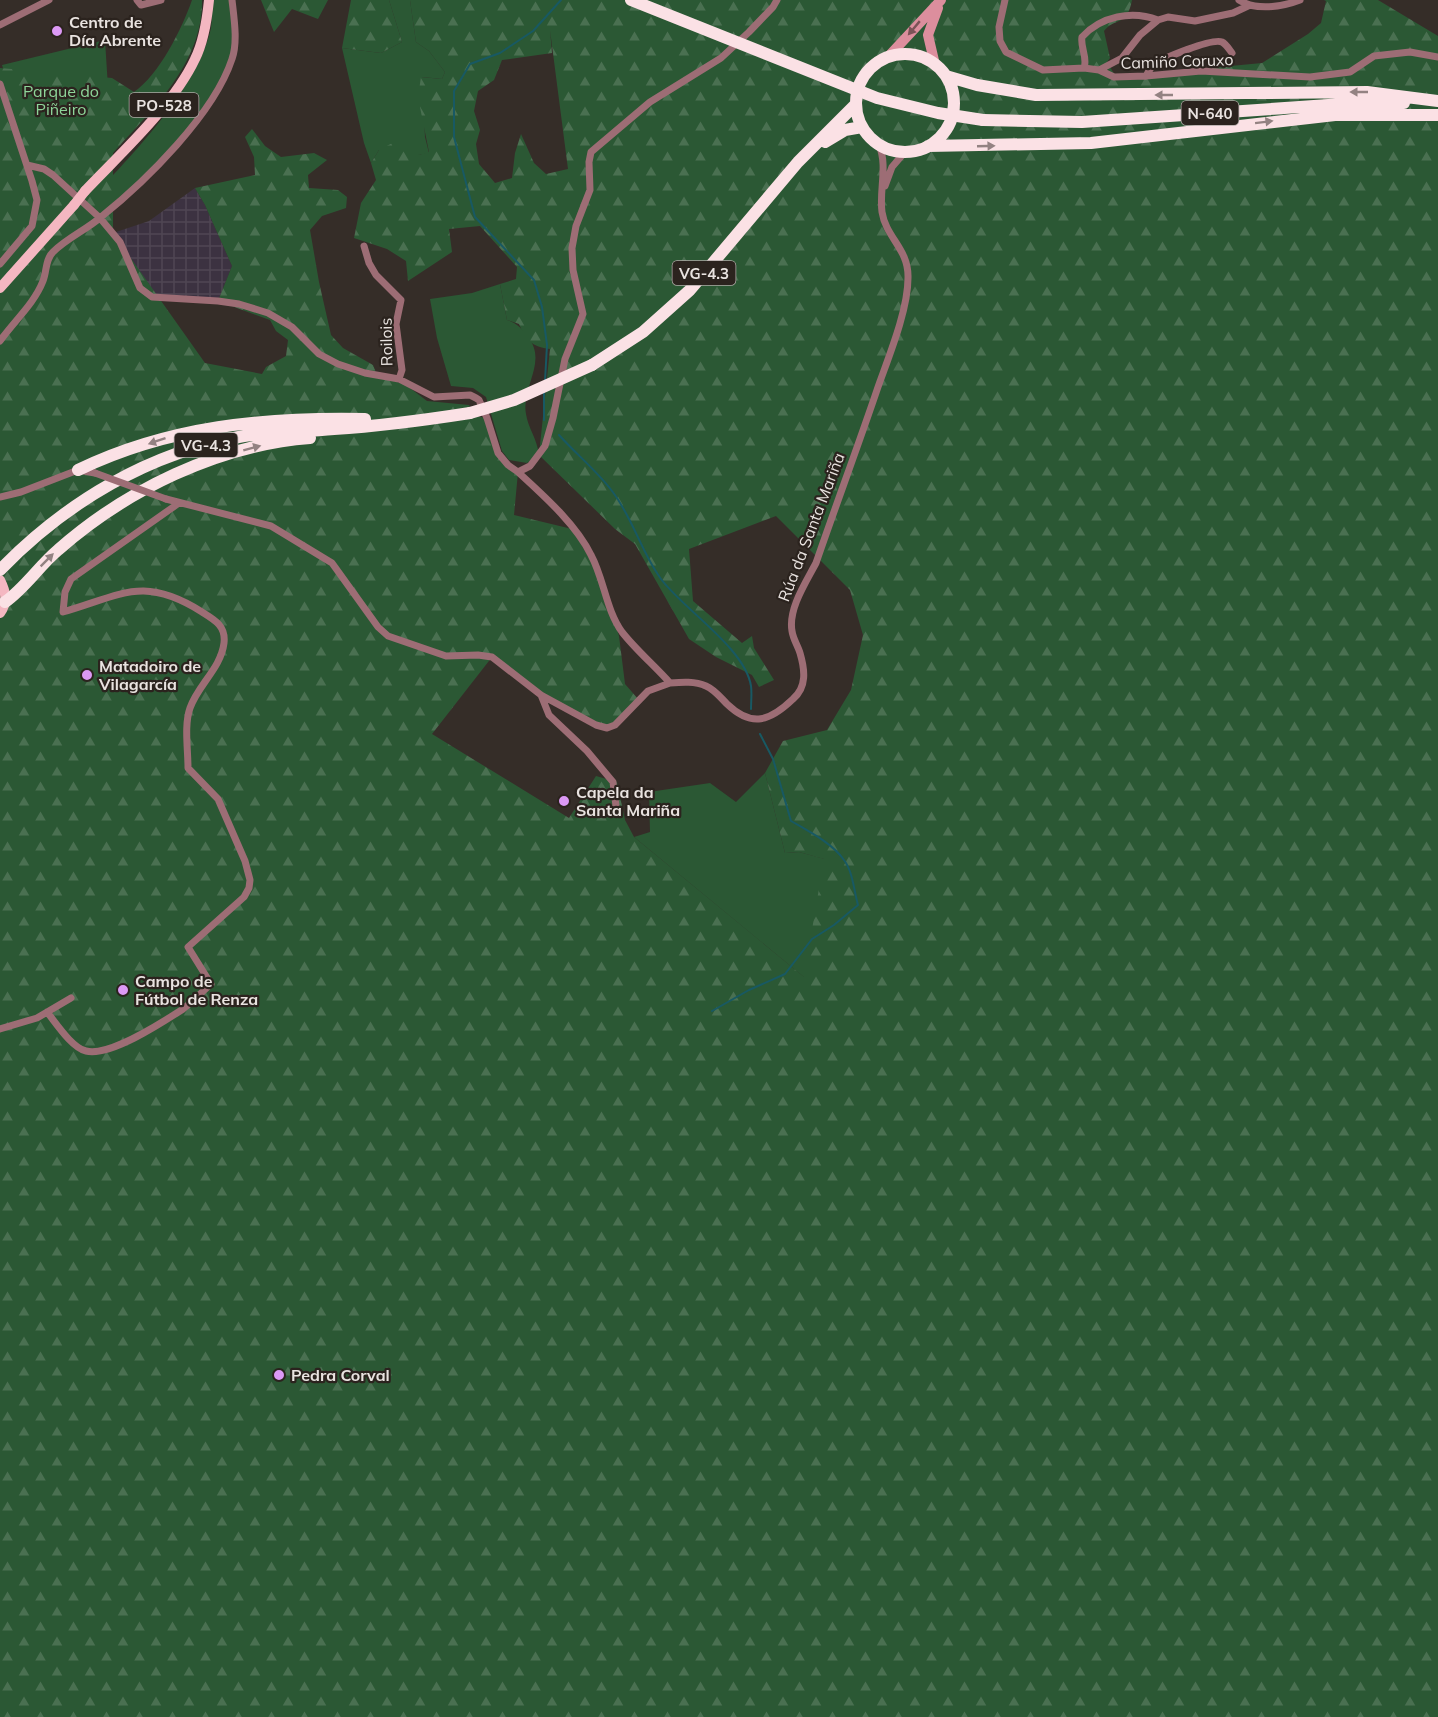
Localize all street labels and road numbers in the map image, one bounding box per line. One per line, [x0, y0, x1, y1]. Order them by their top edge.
street label: Camiño Coruxo [1120, 49, 1234, 73]
road number: PO-528 [130, 93, 198, 117]
road number: N-640 [1182, 101, 1238, 125]
road number: VG-4.3 [672, 261, 736, 285]
street label: Roilois [376, 318, 396, 366]
road number: VG-4.3 [174, 433, 238, 457]
street label: Rúa da Santa Mariña [773, 450, 849, 604]

